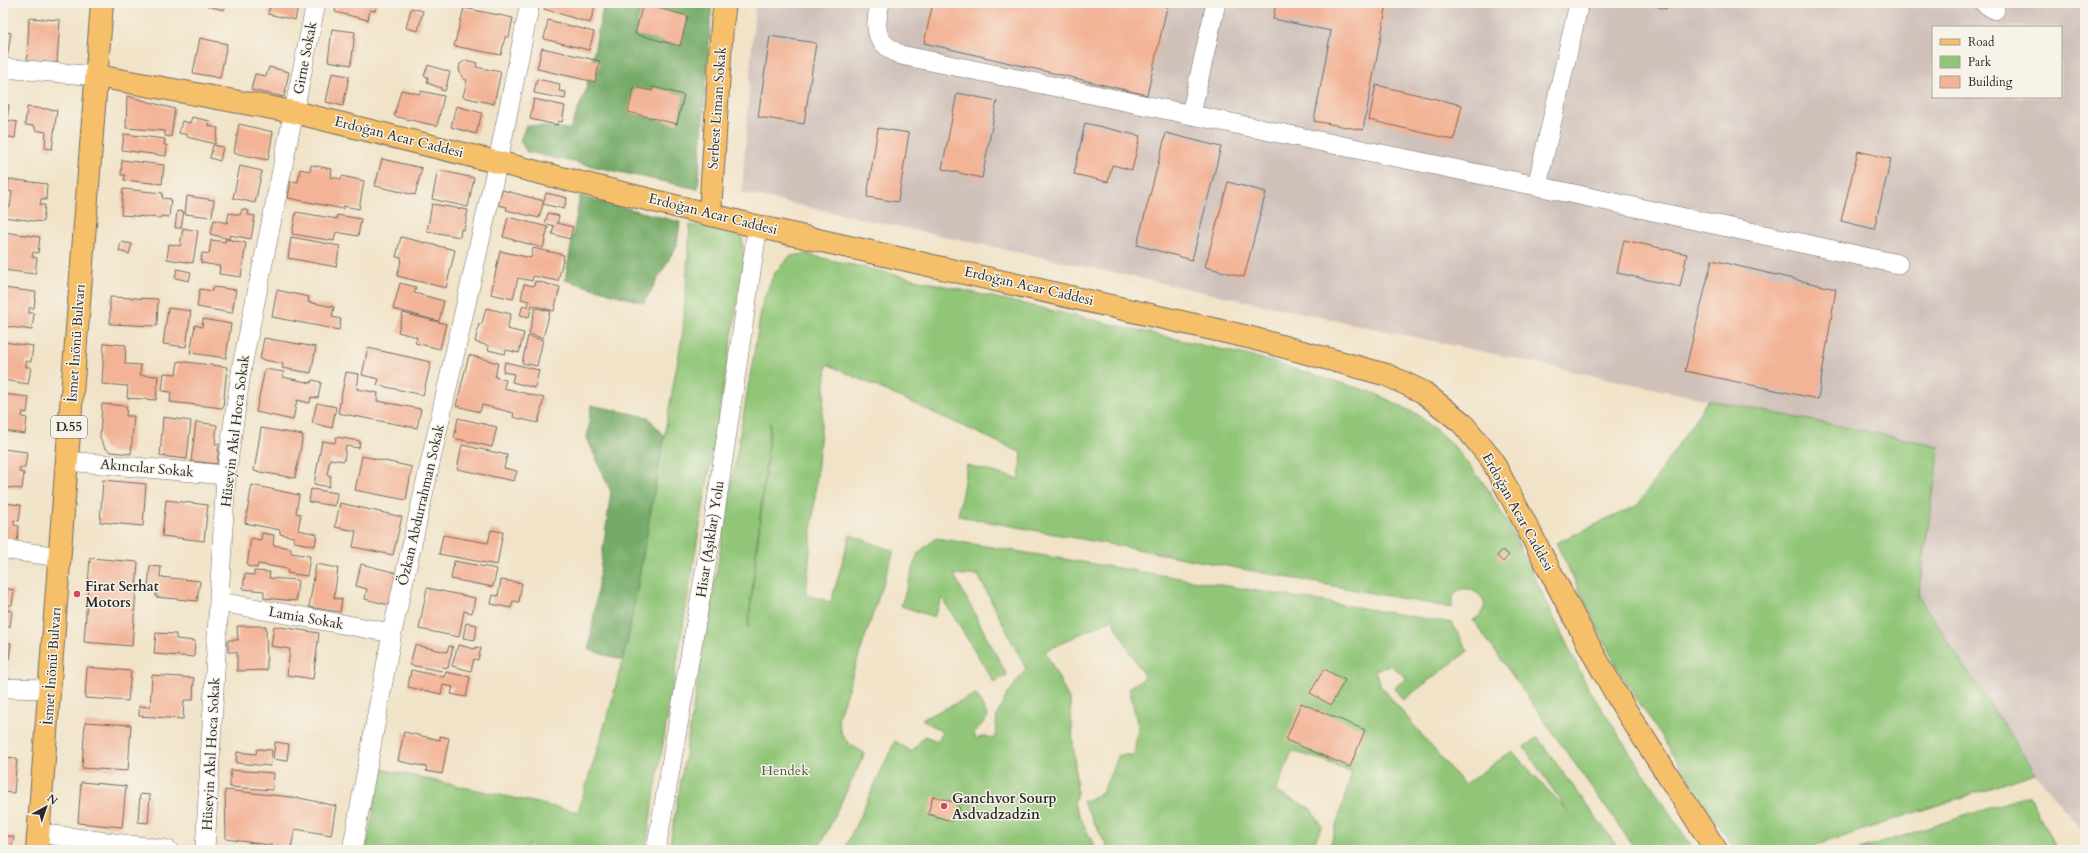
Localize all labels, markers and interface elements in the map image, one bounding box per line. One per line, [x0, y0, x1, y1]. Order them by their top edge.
street label: Girne Sokak [289, 19, 321, 96]
legend [1932, 26, 2062, 98]
text: Road [1968, 34, 1995, 50]
street label: Serbest Liman Sokak [703, 46, 731, 170]
text: Park [1968, 54, 1992, 70]
text: Building [1968, 74, 2013, 90]
street label: Erdoğan Acar Caddesi [333, 112, 466, 162]
street label: Erdoğan Acar Caddesi [647, 189, 780, 239]
street label: Erdoğan Acar Caddesi [962, 262, 1096, 310]
street label: İsmet İnönü Bulvarı [62, 283, 90, 403]
street label: Hüseyin Akıl Hoca Sokak [216, 353, 254, 508]
road number: D.55 [51, 416, 87, 438]
street label: Özkan Abdurrahman Sokak [393, 422, 449, 588]
street label: Erdoğan Acar Caddesi [1478, 450, 1558, 575]
street label: Akıncılar Sokak [99, 454, 195, 482]
street label: Hisar (Aşıklar) Yolu [691, 479, 729, 599]
place label: Firat Serhat Motors [85, 577, 159, 612]
marker: Firat Serhat Motors [72, 589, 82, 599]
street label: Lamia Sokak [267, 602, 345, 634]
street label: İsmet İnönü Bulvarı [38, 606, 66, 726]
street label: Hüseyin Akıl Hoca Sokak [198, 676, 225, 831]
park label: Hendek [761, 761, 809, 780]
north arrow [26, 787, 66, 827]
place label: Ganchvor Sourp Asdvadzadzin [952, 789, 1057, 824]
text: N [44, 791, 61, 809]
marker: Ganchvor Sourp Asdvadzadzin [939, 801, 949, 811]

